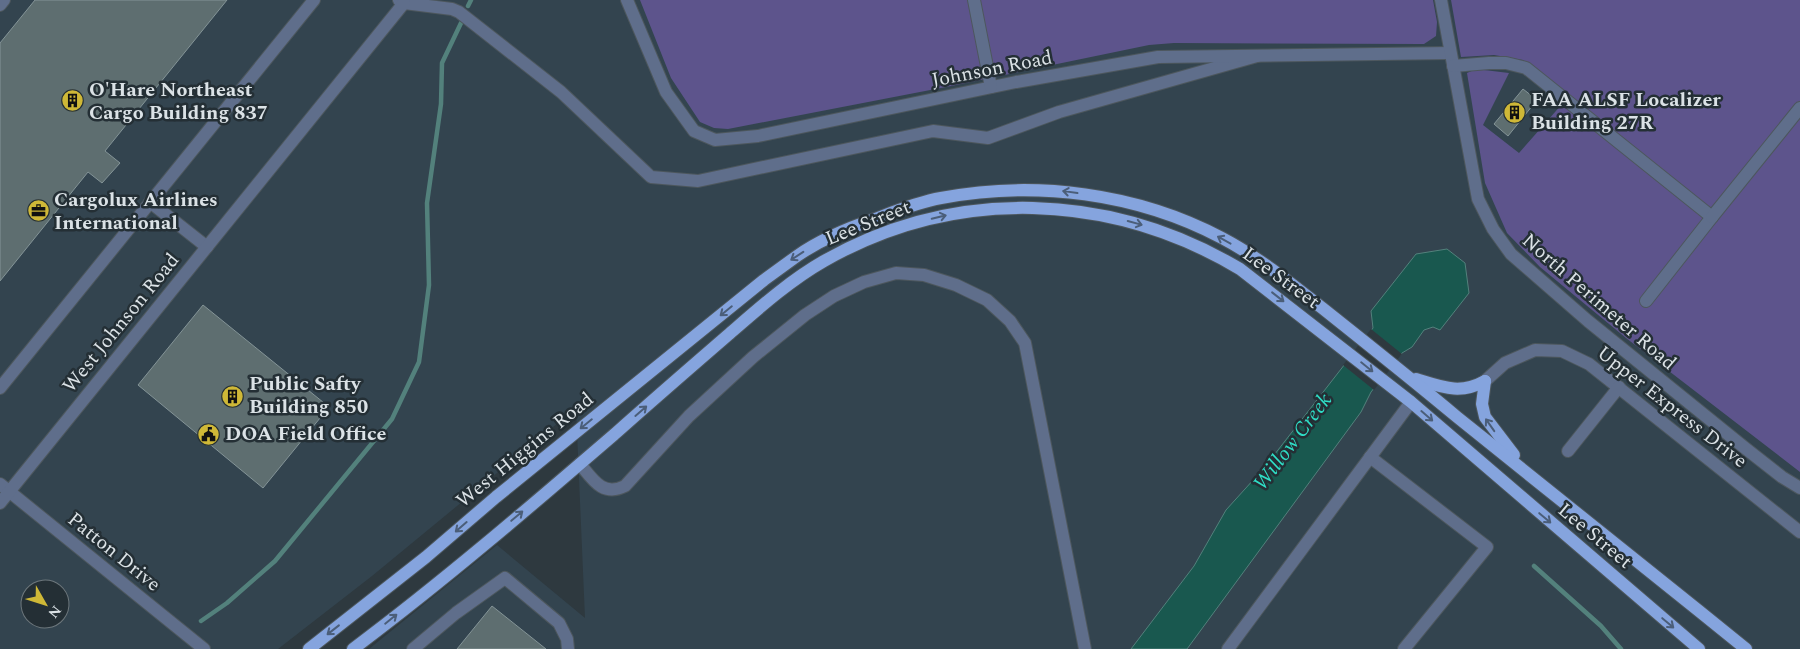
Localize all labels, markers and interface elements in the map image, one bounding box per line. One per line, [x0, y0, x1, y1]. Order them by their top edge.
street label: Johnson Road [929, 43, 1055, 95]
place label: O'Hare Northeast Cargo Building 837 [89, 75, 268, 128]
place label: FAA ALSF Localizer Building 27R [1531, 85, 1721, 138]
building icon: O'Hare Northeast Cargo Building 837 [61, 89, 85, 113]
building icon: FAA ALSF Localizer Building 27R [1503, 100, 1527, 124]
place label: Cargolux Airlines International [54, 185, 218, 238]
one-way arrow [1062, 187, 1078, 197]
street label: Lee Street [821, 192, 915, 254]
office icon: Cargolux Airlines International [26, 199, 50, 223]
one-way arrow [931, 212, 947, 221]
one-way arrow [1126, 218, 1142, 228]
street label: North Perimeter Road [1515, 226, 1683, 378]
one-way arrow [1217, 234, 1232, 244]
street label: Lee Street [1236, 240, 1326, 316]
street label: West Johnson Road [55, 247, 187, 399]
one-way arrow [791, 252, 805, 262]
one-way arrow [1271, 292, 1284, 303]
one-way arrow [720, 306, 733, 317]
street label: Upper Express Drive [1590, 338, 1754, 476]
one-way arrow [1360, 361, 1373, 372]
place label: Public Safty Building 850 [249, 369, 368, 422]
building icon: Public Safty Building 850 [221, 384, 245, 408]
street label: West Higgins Road [450, 385, 600, 515]
water label: Willow Creek [1246, 386, 1341, 498]
one-way arrow [634, 406, 647, 417]
one-way arrow [1420, 410, 1433, 422]
one-way arrow [1485, 418, 1495, 432]
place label: DOA Field Office [225, 419, 387, 449]
one-way arrow [580, 419, 593, 430]
public building icon: DOA Field Office [197, 422, 221, 446]
street label: Lee Street [1551, 496, 1639, 576]
street label: Patton Drive [61, 505, 167, 599]
one-way arrow [510, 511, 523, 522]
one-way arrow [1538, 512, 1551, 523]
one-way arrow [455, 521, 468, 533]
north arrow [20, 579, 70, 629]
text: N [43, 601, 66, 623]
one-way arrow [384, 613, 397, 624]
one-way arrow [1662, 617, 1675, 629]
one-way arrow [327, 625, 340, 636]

